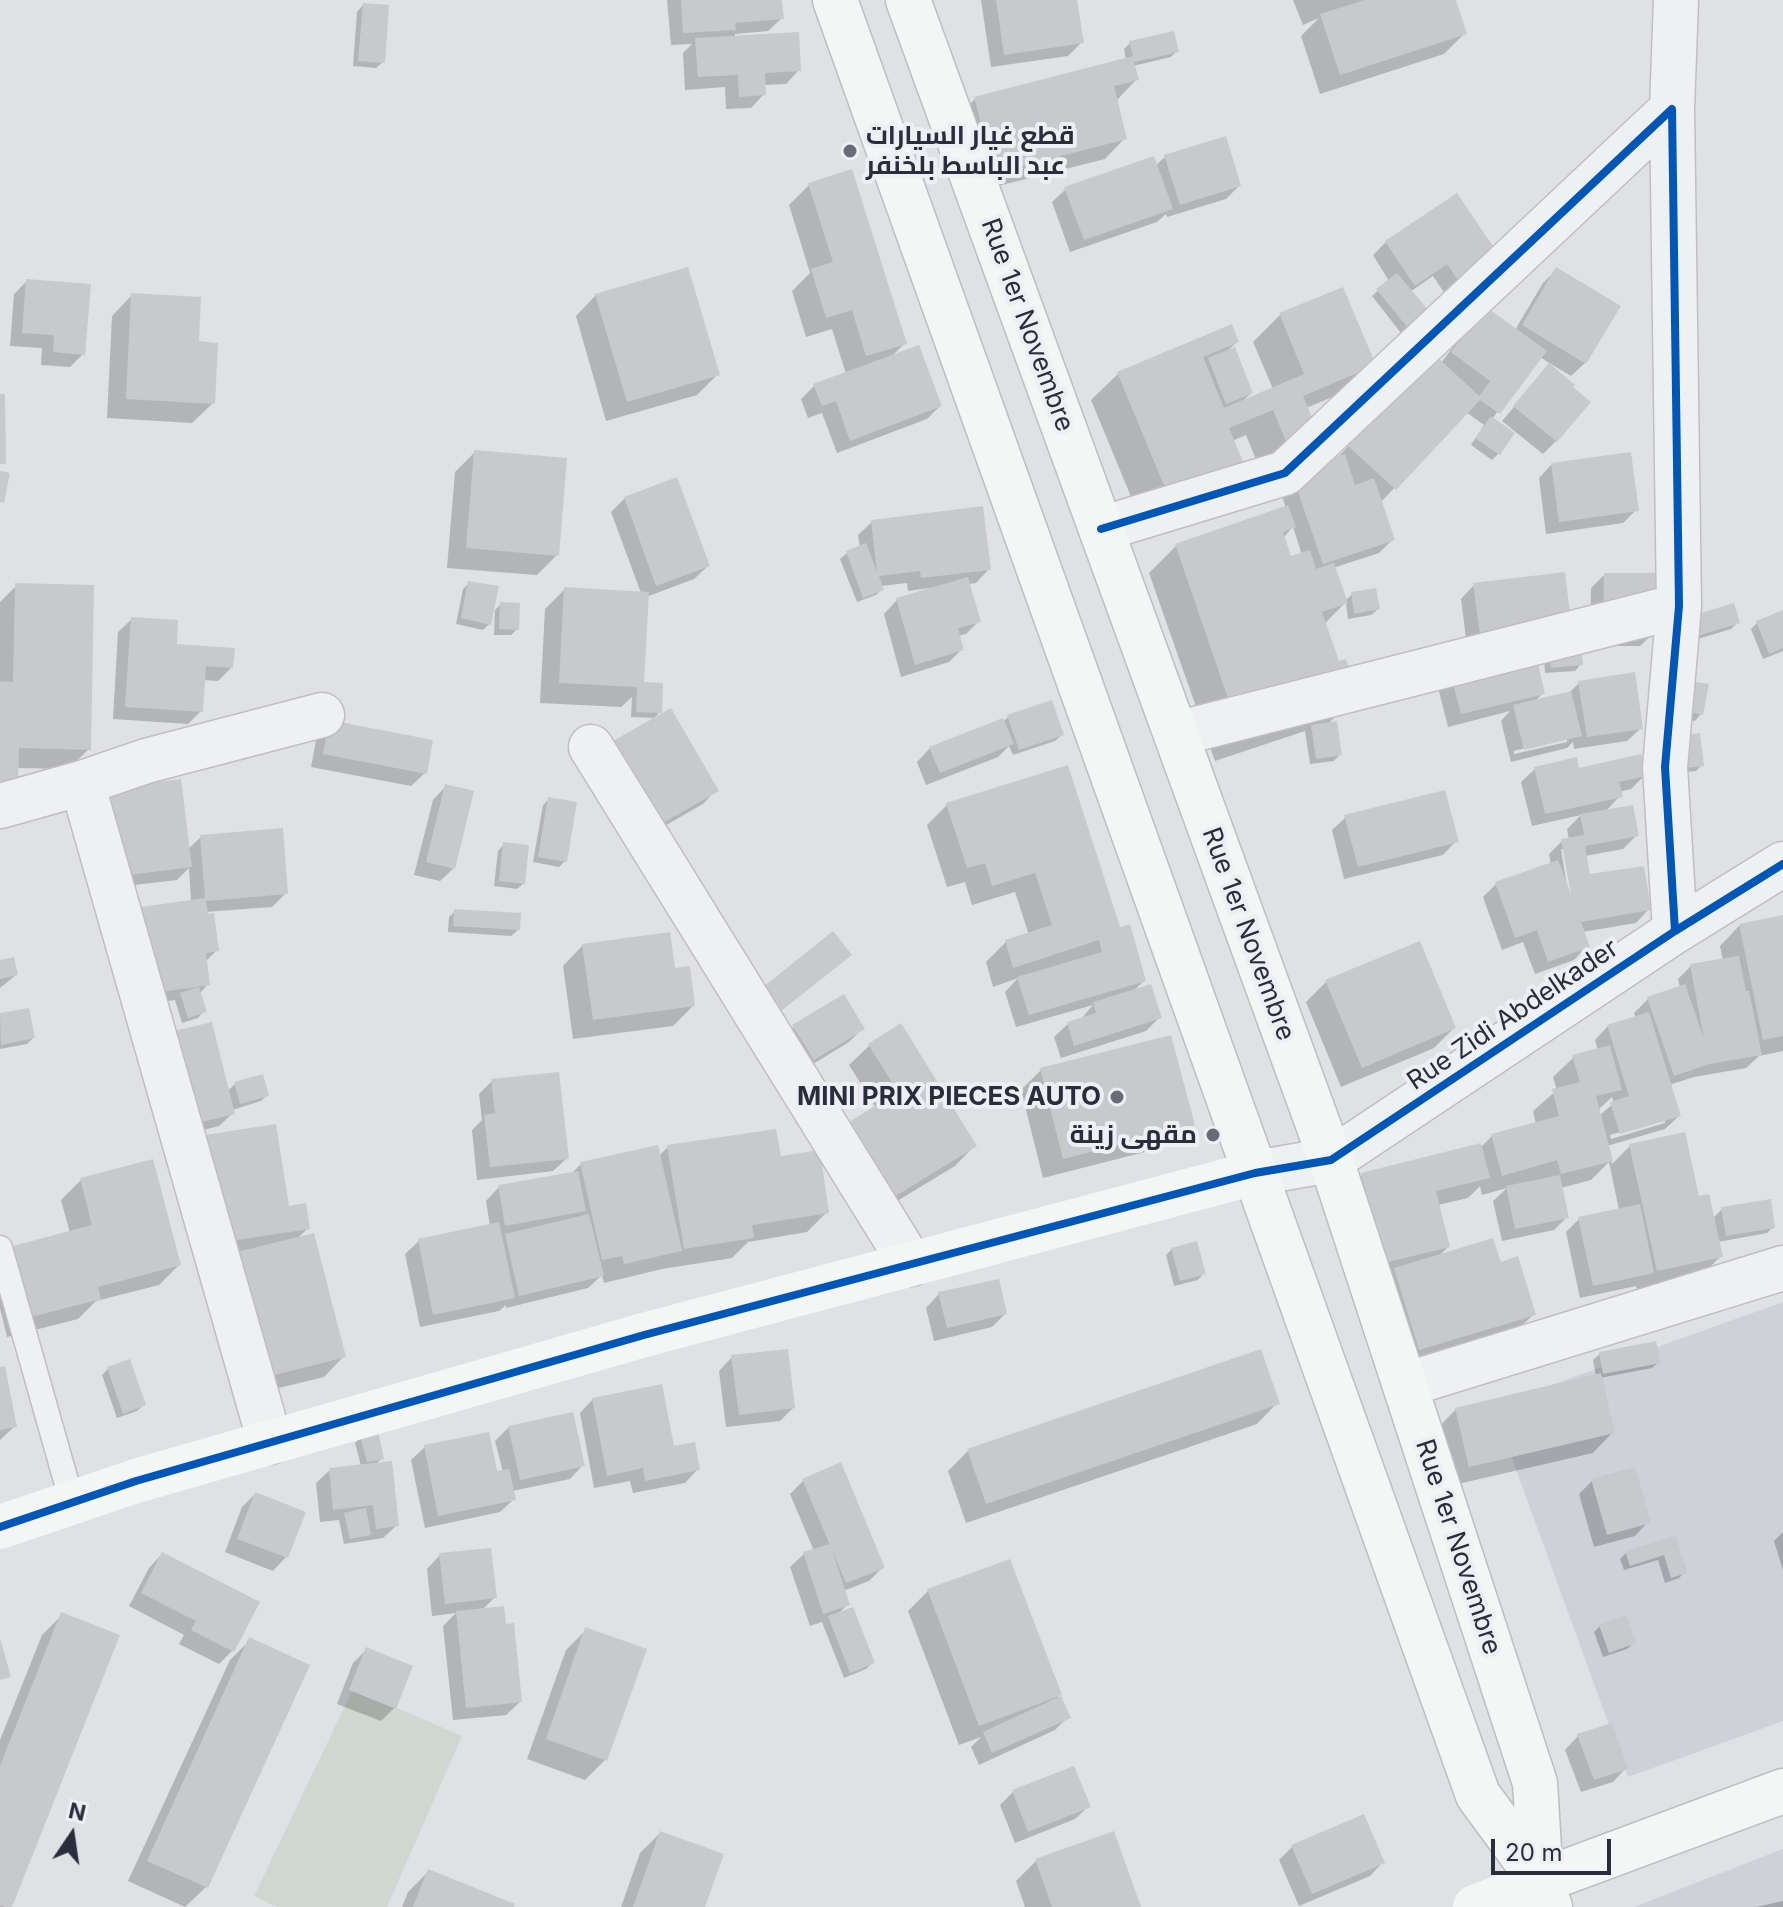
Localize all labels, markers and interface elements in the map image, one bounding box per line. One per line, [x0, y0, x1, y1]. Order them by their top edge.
place label: قطع غيار السيارات عبد الباسط بلخنفر [866, 120, 1075, 182]
marker: قطع غيار السيارات عبد الباسط بلخنفر [841, 142, 859, 160]
street label: Rue 1er Novembre [974, 214, 1080, 436]
street label: Rue 1er Novembre [1195, 823, 1301, 1045]
street label: Rue Zidi Abdelkader [1402, 933, 1624, 1097]
place label: MINI PRIX PIECES AUTO [797, 1081, 1101, 1113]
marker: MINI PRIX PIECES AUTO [1108, 1088, 1126, 1106]
place label: مقهى زينة [1070, 1119, 1197, 1151]
marker: مقهى زينة [1204, 1126, 1222, 1144]
street label: Rue 1er Novembre [1408, 1435, 1508, 1659]
north arrow [32, 1795, 112, 1875]
text: N [66, 1797, 88, 1826]
scale bar [1495, 1823, 1615, 1873]
text: 20 m [1505, 1838, 1563, 1867]

